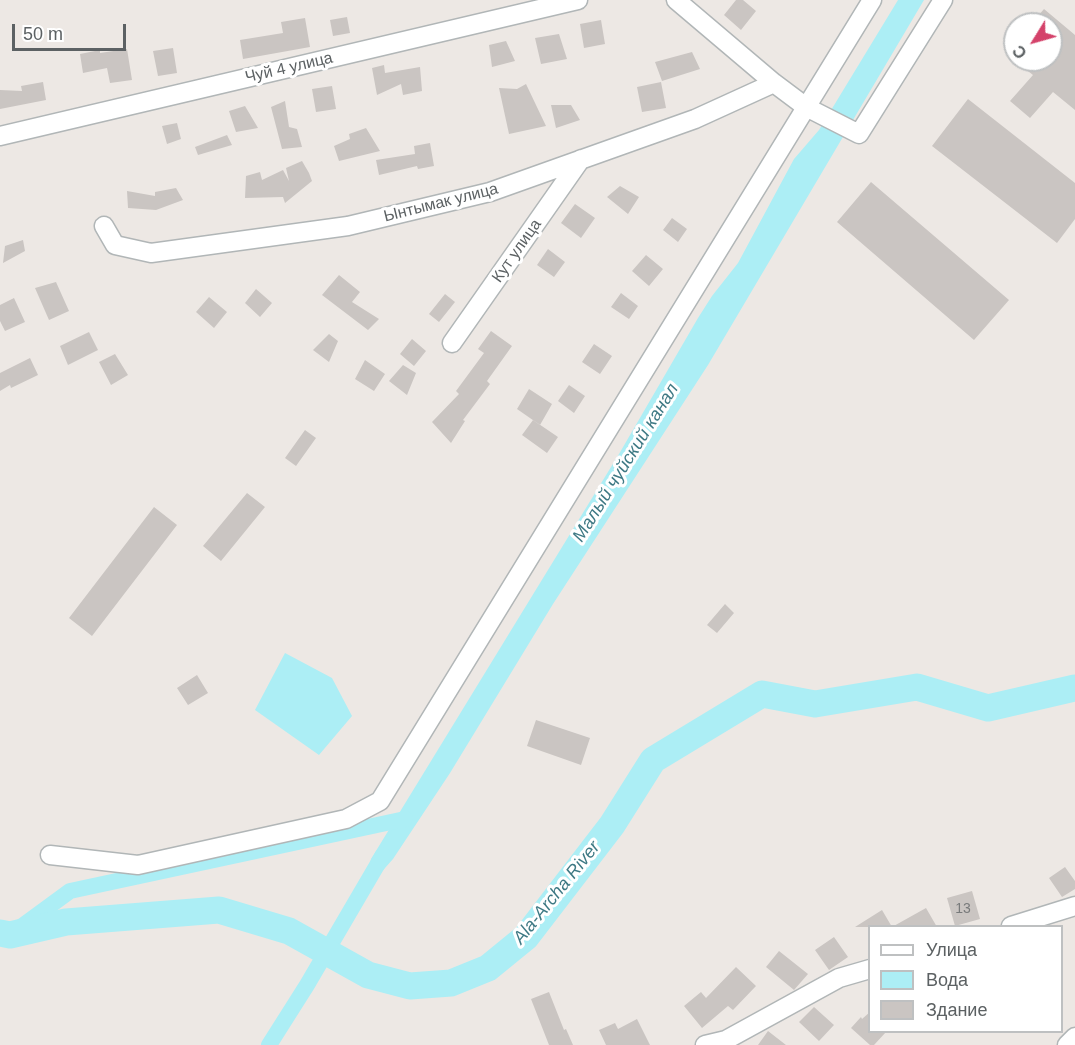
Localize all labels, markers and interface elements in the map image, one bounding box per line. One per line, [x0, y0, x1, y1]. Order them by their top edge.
scale bar [15, 12, 129, 50]
north arrow [1003, 12, 1063, 72]
text: 50 m [23, 24, 63, 44]
text: С [1010, 42, 1030, 62]
street label: Чуй 4 улица [243, 49, 335, 87]
street label: Ынтымак улица [382, 180, 500, 226]
street label: Кут улица [488, 216, 546, 286]
water label: Малый чуйский канал [568, 380, 684, 546]
water label: Ala-Archa River [509, 837, 605, 949]
house number: 13 [955, 901, 971, 917]
legend [868, 925, 1063, 1033]
text: Улица [926, 940, 977, 960]
text: Вода [926, 970, 968, 990]
text: Здание [926, 1000, 987, 1020]

